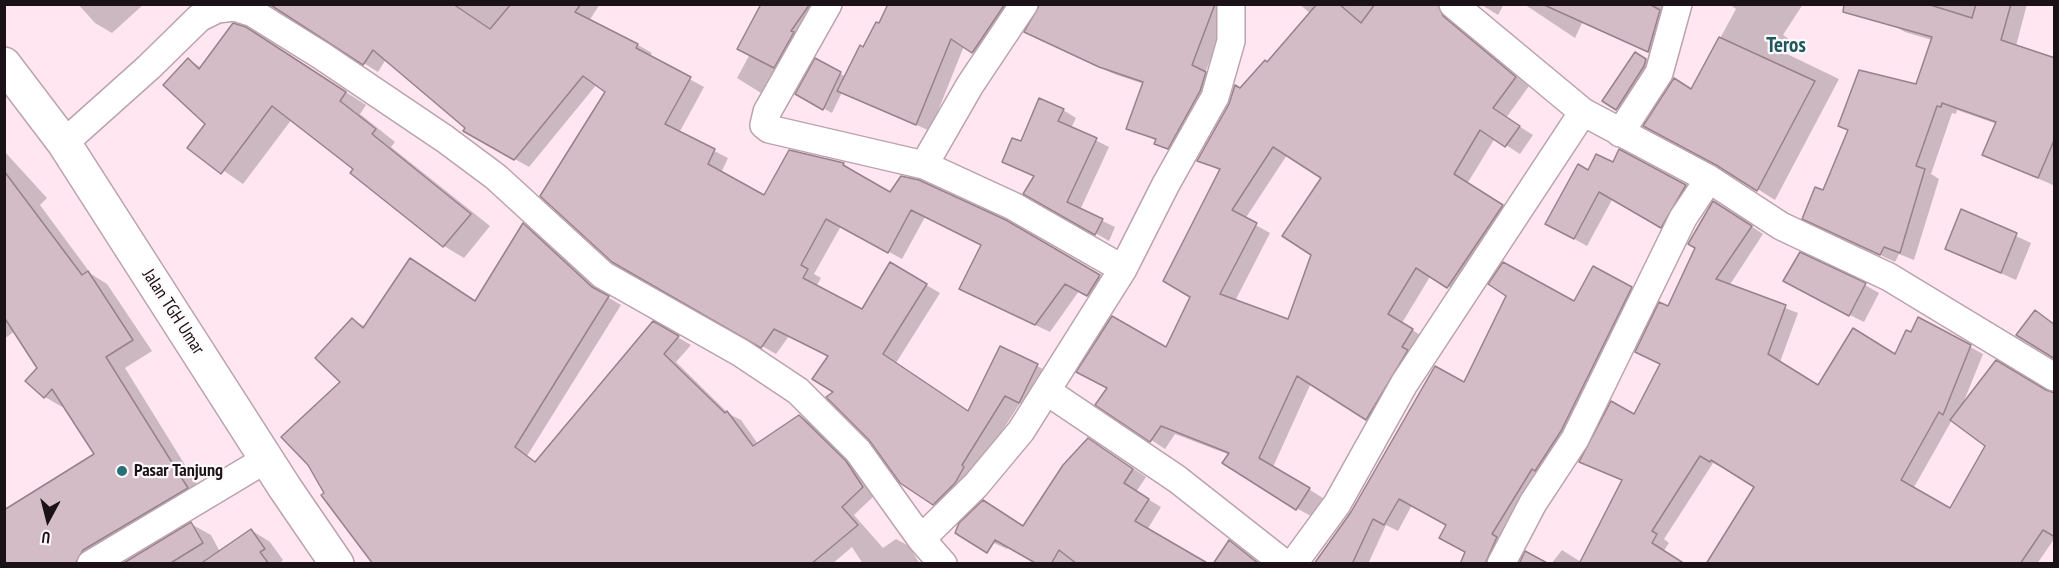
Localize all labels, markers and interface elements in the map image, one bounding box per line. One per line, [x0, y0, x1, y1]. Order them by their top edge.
district label: Teros [1766, 33, 1806, 59]
street label: Jalan TGH Umar [137, 265, 209, 359]
place label: Pasar Tanjung [134, 460, 223, 482]
marker: Pasar Tanjung [115, 464, 129, 478]
north arrow [18, 490, 78, 550]
text: U [40, 527, 51, 548]

